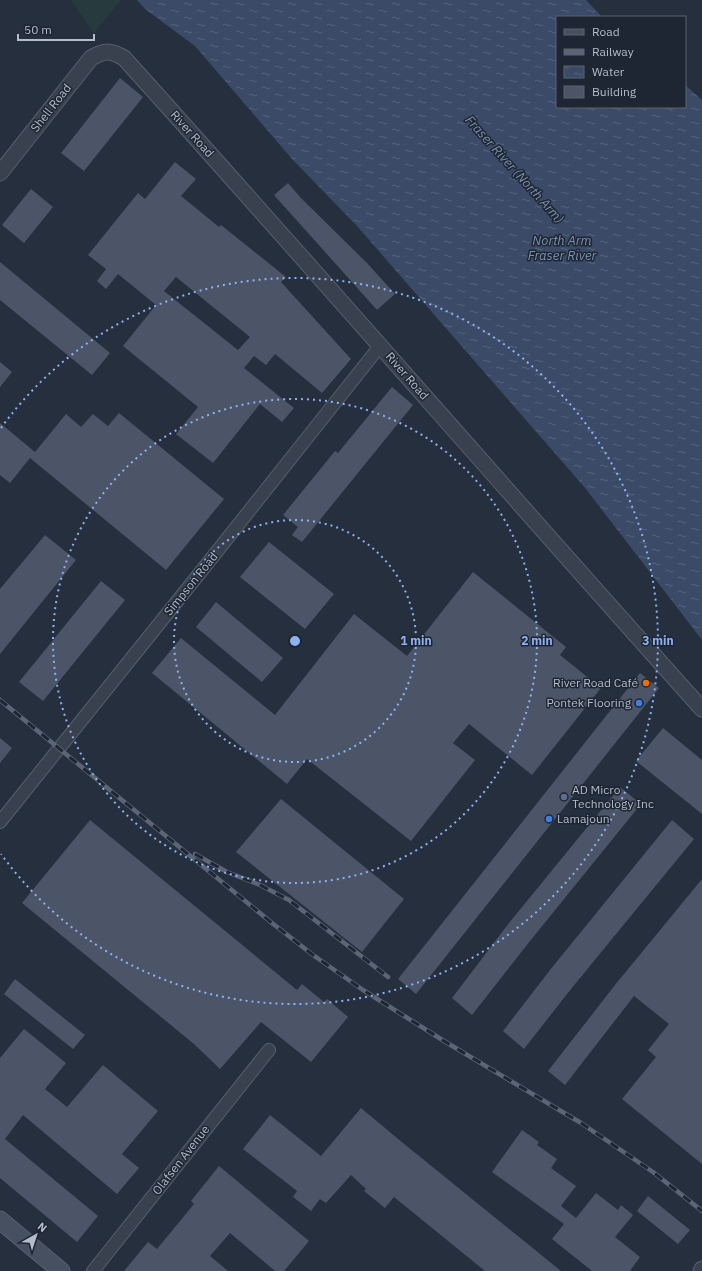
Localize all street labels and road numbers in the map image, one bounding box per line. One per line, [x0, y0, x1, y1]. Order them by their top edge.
street label: Shell Road [27, 81, 74, 135]
street label: River Road [167, 107, 217, 160]
street label: River Road [383, 349, 432, 402]
street label: Simpson Road [160, 549, 221, 618]
street label: Olafsen Avenue [149, 1122, 213, 1197]

